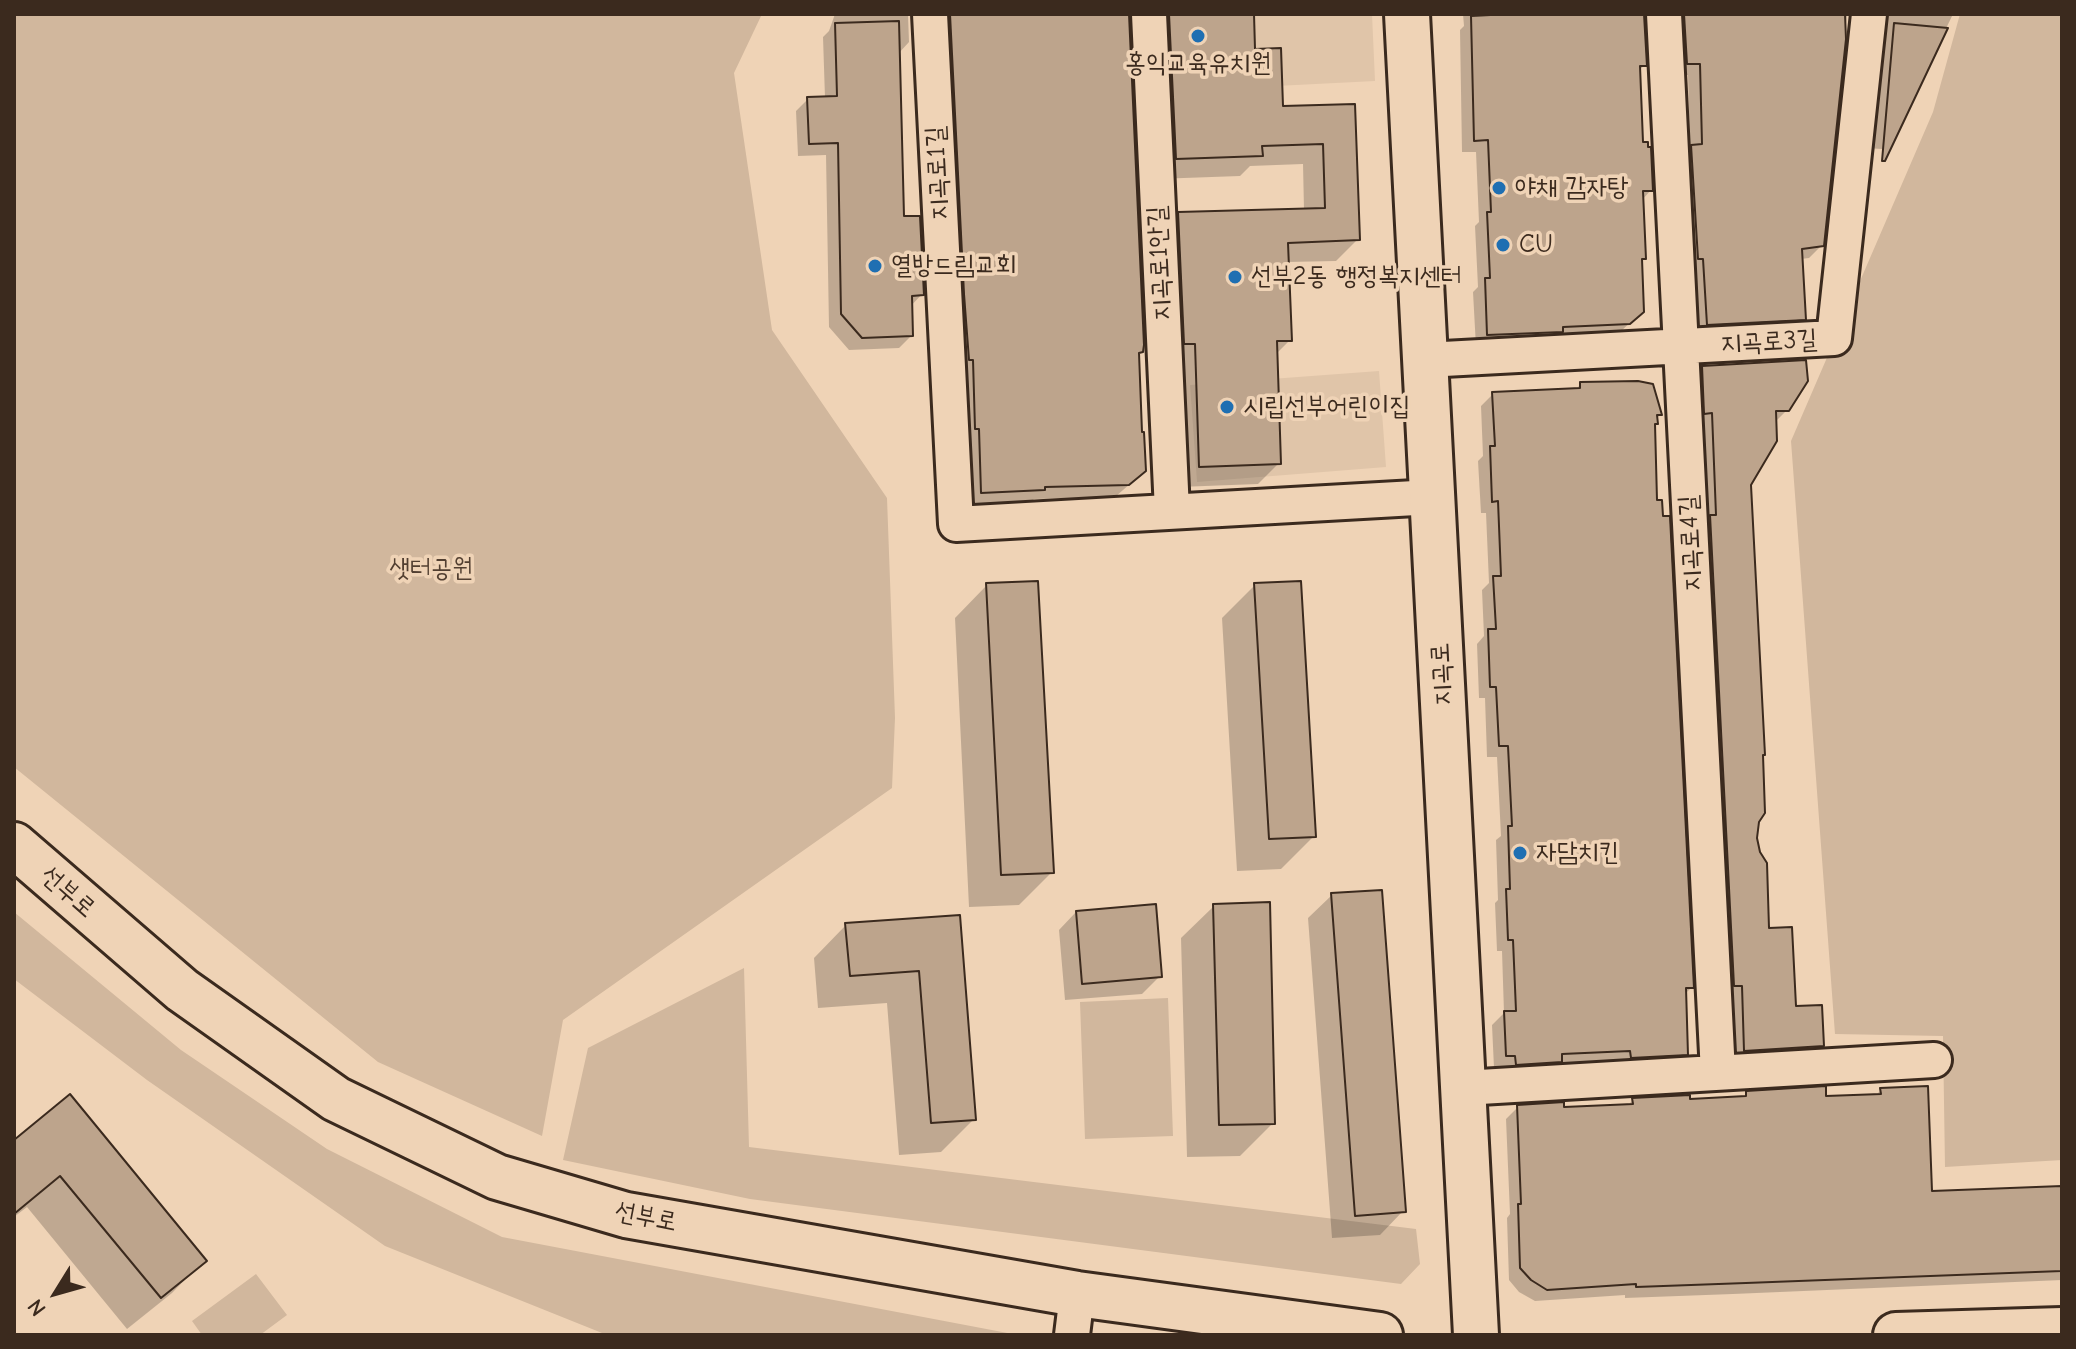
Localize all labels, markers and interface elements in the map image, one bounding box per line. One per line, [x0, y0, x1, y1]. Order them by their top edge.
marker: 홍익교육유치원 [1189, 27, 1207, 45]
place label: 홍익교육유치원 [1125, 48, 1271, 80]
street label: 지곡로1길 [920, 125, 956, 221]
place label: 야채 감자탕 [1515, 172, 1628, 204]
marker: 야채 감자탕 [1490, 179, 1508, 197]
street label: 지곡로1안길 [1141, 205, 1179, 321]
place label: CU [1519, 229, 1553, 261]
marker: CU [1494, 236, 1512, 254]
place label: 열방드림교회 [891, 250, 1017, 282]
marker: 열방드림교회 [866, 257, 884, 275]
place label: 선부2동 행정복지센터 [1251, 261, 1462, 293]
marker: 선부2동 행정복지센터 [1226, 268, 1244, 286]
street label: 지곡로3길 [1720, 324, 1818, 360]
place label: 시립선부어린이집 [1243, 391, 1410, 423]
marker: 시립선부어린이집 [1218, 398, 1236, 416]
street label: 지곡로4길 [1673, 494, 1709, 592]
park label: 샛터공원 [389, 553, 473, 585]
street label: 지곡로 [1425, 642, 1459, 706]
place label: 자담치킨 [1536, 837, 1620, 869]
marker: 자담치킨 [1511, 844, 1529, 862]
street label: 선부로 [34, 860, 102, 924]
street label: 선부로 [612, 1196, 680, 1238]
north arrow [16, 1253, 96, 1333]
text: N [22, 1294, 52, 1321]

